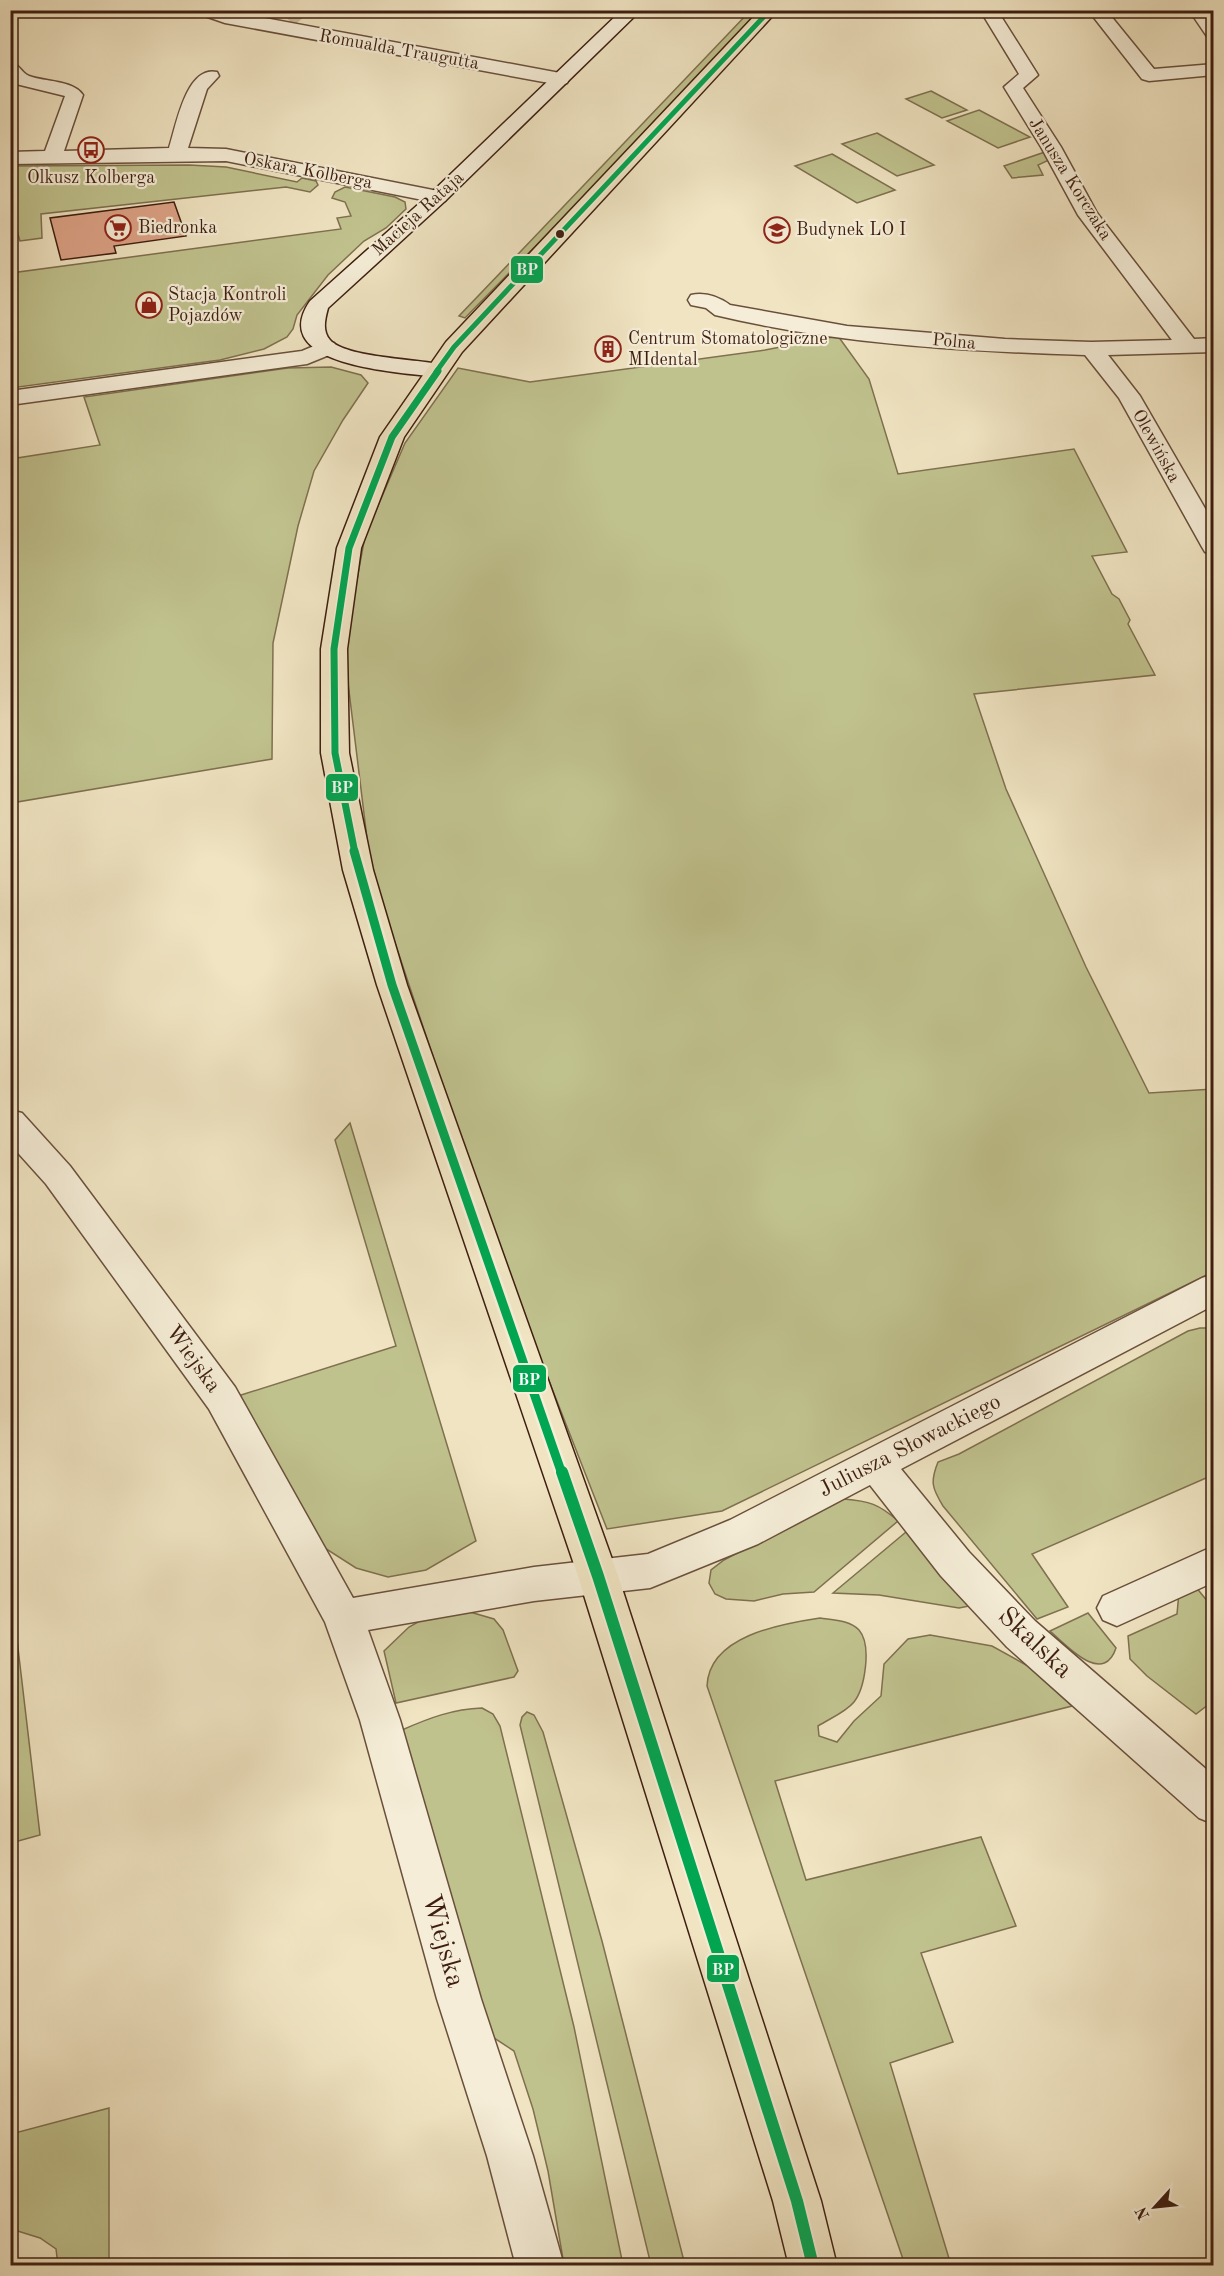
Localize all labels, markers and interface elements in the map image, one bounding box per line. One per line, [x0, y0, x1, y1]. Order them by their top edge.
street label: Romualda Traugutta [317, 27, 481, 73]
street label: Janusza Korczaka [1025, 115, 1115, 243]
bus stop icon: Olkusz Kolberga [76, 135, 106, 165]
street label: Oskara Kolberga [242, 150, 374, 192]
street label: Macieja Rataja [369, 168, 467, 260]
place label: Olkusz Kolberga [27, 169, 155, 187]
supermarket icon: Biedronka [103, 213, 133, 243]
school or university icon: Budynek LO I [762, 215, 792, 245]
place label: Biedronka [138, 219, 217, 237]
place label: Budynek LO I [796, 221, 906, 239]
unlabelled marker [554, 228, 566, 240]
line badge: BP [510, 255, 544, 284]
text: BP [516, 263, 538, 279]
place label: Stacja Kontroli Pojazdów [168, 286, 287, 325]
shop icon: Stacja Kontroli Pojazdów [134, 290, 164, 320]
place label: Centrum Stomatologiczne MIdental [628, 330, 828, 369]
street label: Polna [931, 331, 977, 353]
building icon: Centrum Stomatologiczne MIdental [593, 334, 623, 364]
street label: Olewińska [1129, 406, 1183, 486]
line badge: BP [325, 773, 359, 802]
text: BP [331, 781, 353, 797]
street label: Wiejska [161, 1321, 225, 1397]
line badge: BP [512, 1364, 547, 1393]
text: BP [518, 1373, 540, 1389]
street label: Juliusza Słowackiego [816, 1391, 1004, 1501]
street label: Skalska [993, 1602, 1077, 1684]
street label: Wiejska [417, 1892, 469, 1990]
line badge: BP [706, 1954, 740, 1983]
text: BP [712, 1963, 734, 1979]
north arrow [1125, 2177, 1185, 2237]
text: N [1133, 2203, 1153, 2222]

